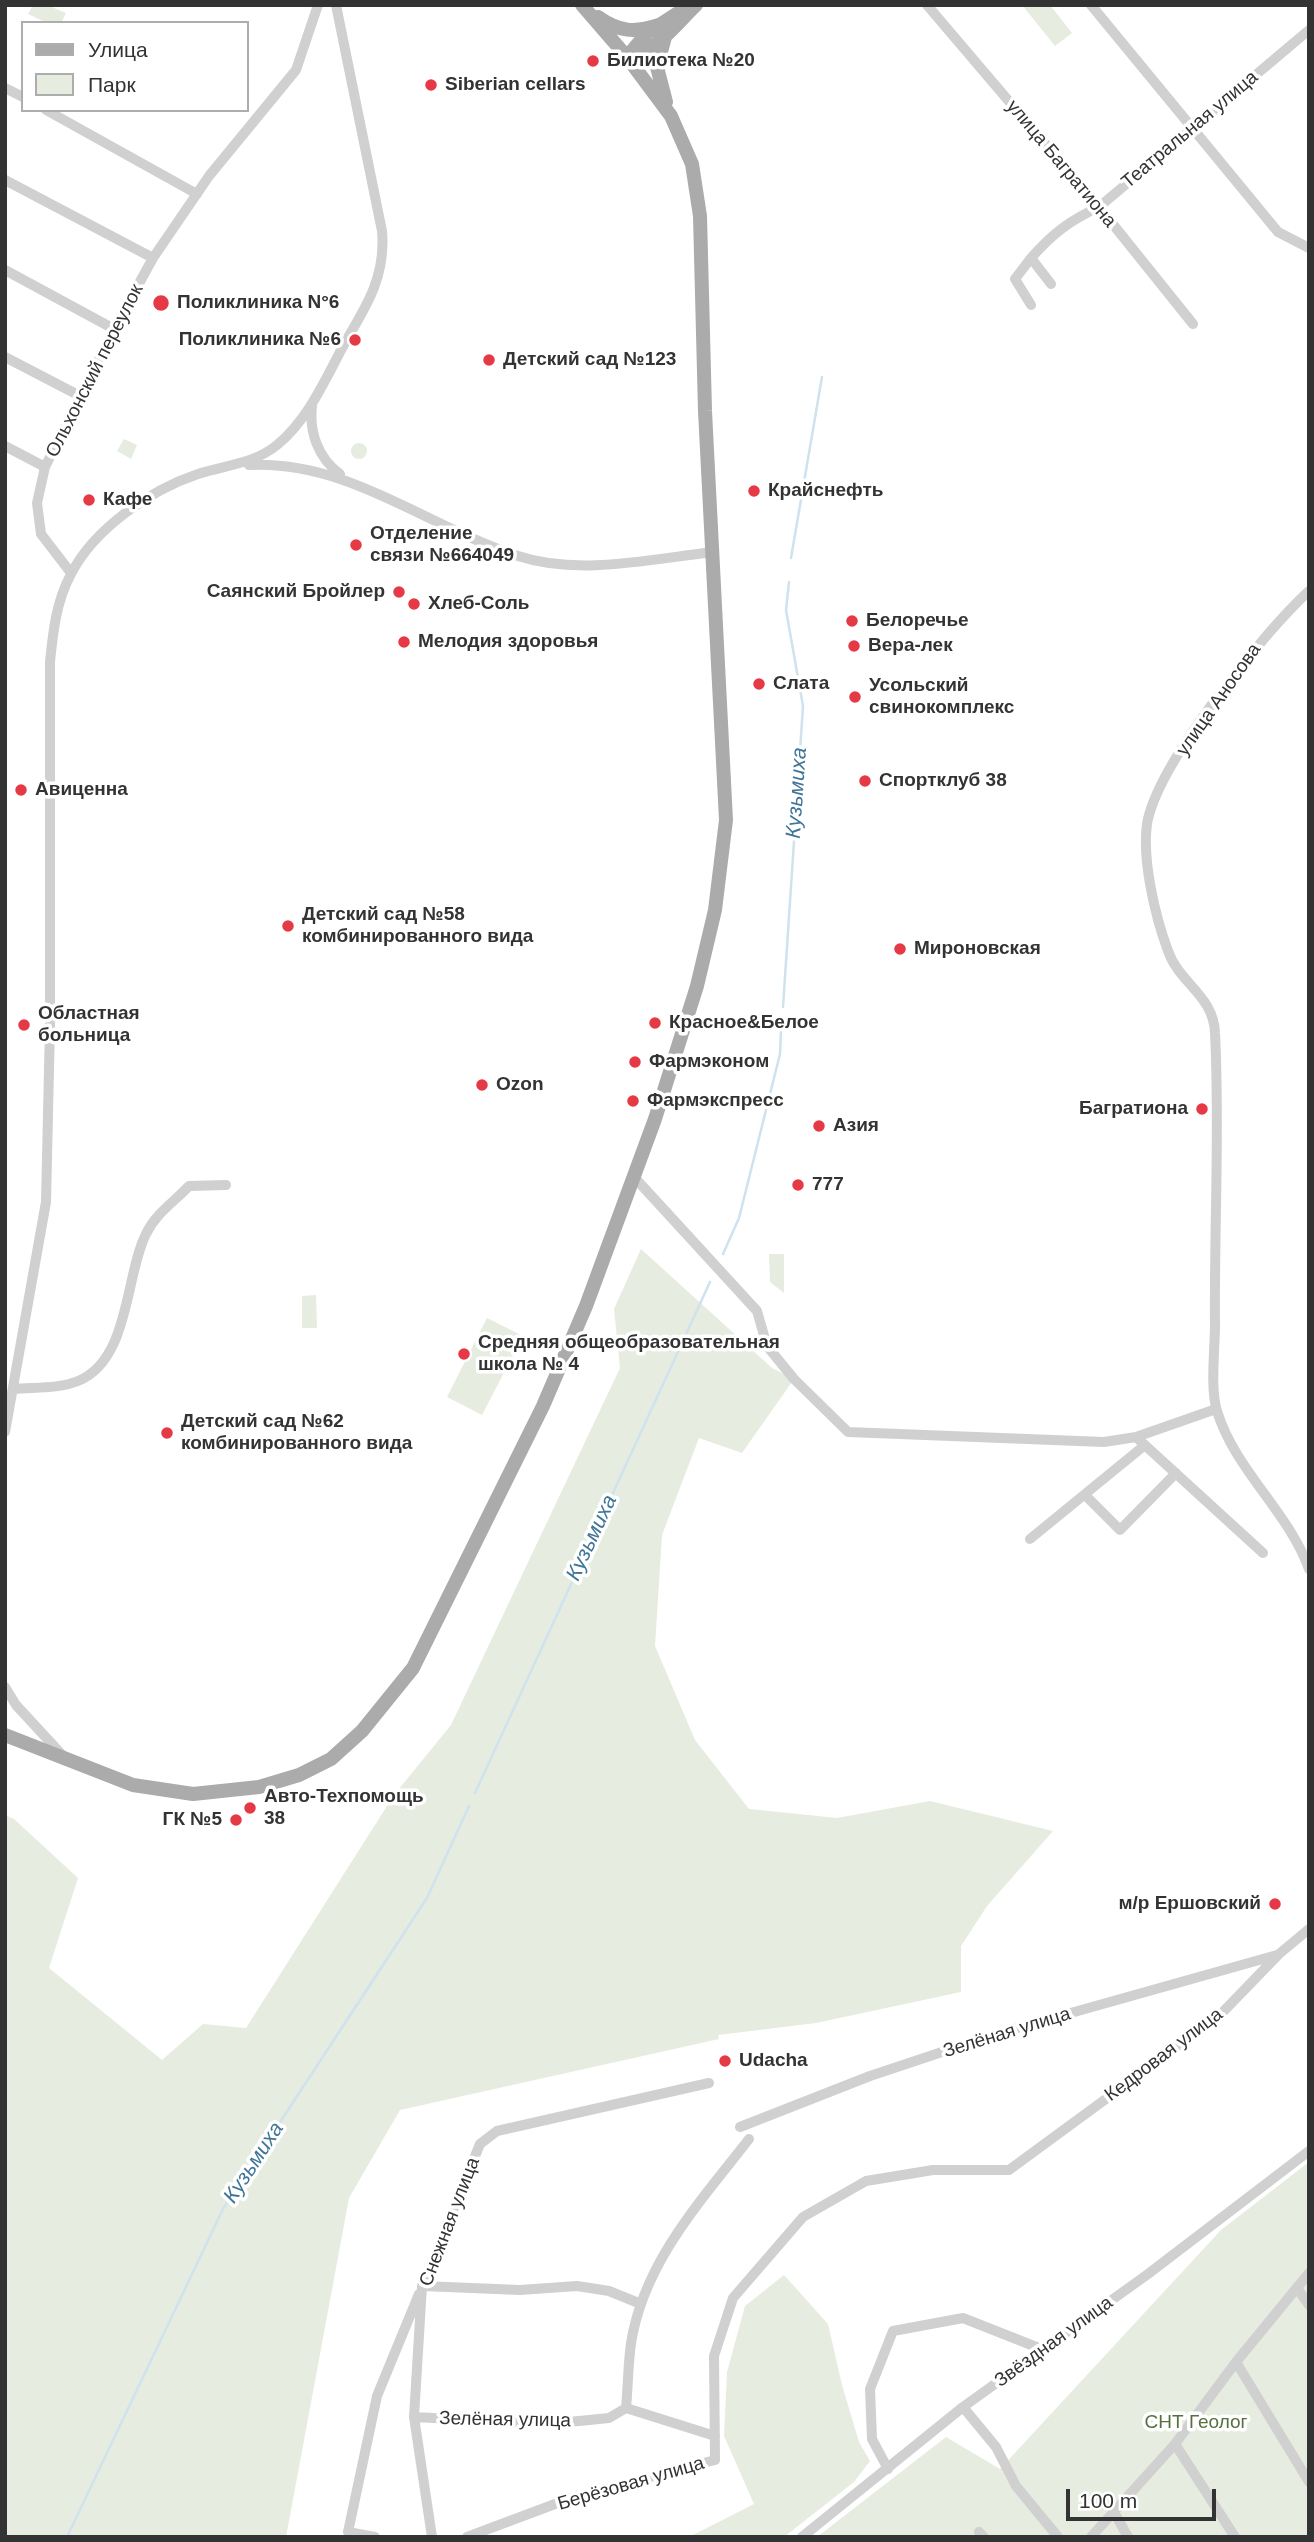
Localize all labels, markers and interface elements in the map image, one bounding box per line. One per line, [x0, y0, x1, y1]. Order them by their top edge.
legend [21, 21, 248, 112]
text: Улица [88, 38, 148, 61]
place label: Билиотека №20 [607, 50, 755, 72]
marker: Билиотека №20 [585, 53, 601, 69]
street label: Театральная улица [1117, 66, 1263, 194]
text: Парк [88, 73, 136, 96]
place label: Siberian cellars [445, 74, 585, 96]
marker: Siberian cellars [423, 77, 439, 93]
street label: улица Багратиона [1001, 96, 1121, 232]
street label: Ольхонский переулок [41, 281, 149, 461]
place label: Поликлиника N°6 [177, 292, 339, 314]
marker: Поликлиника N°6 [151, 293, 171, 313]
place label: Поликлиника №6 [179, 329, 341, 351]
marker: Поликлиника №6 [347, 332, 363, 348]
place label: Детский сад №123 [503, 349, 676, 371]
marker: Детский сад №123 [481, 352, 497, 368]
place label: Крайснефть [768, 480, 883, 502]
marker: Крайснефть [746, 483, 762, 499]
place label: Кафе [103, 489, 152, 511]
marker: Кафе [81, 492, 97, 508]
place label: Отделение связи №664049 [370, 523, 514, 567]
marker: Отделение связи №664049 [348, 537, 364, 553]
place label: Саянский Бройлер [207, 581, 385, 603]
marker: Саянский Бройлер [391, 584, 407, 600]
place label: Хлеб-Соль [428, 593, 529, 615]
marker: Хлеб-Соль [406, 596, 422, 612]
place label: Белоречье [866, 610, 969, 632]
marker: Белоречье [844, 613, 860, 629]
place label: Мелодия здоровья [418, 631, 598, 653]
marker: Мелодия здоровья [396, 634, 412, 650]
place label: Вера-лек [868, 635, 953, 657]
marker: Вера-лек [846, 638, 862, 654]
street label: улица Аносова [1172, 639, 1266, 761]
place label: Слата [773, 673, 829, 695]
place label: Усольский свинокомплекс [869, 675, 1014, 719]
marker: Слата [751, 676, 767, 692]
marker: Усольский свинокомплекс [847, 689, 863, 705]
water label: Кузьмиха [781, 747, 813, 839]
place label: Спортклуб 38 [879, 770, 1007, 792]
marker: Спортклуб 38 [857, 773, 873, 789]
place label: Авиценна [35, 779, 128, 801]
marker: Авиценна [13, 782, 29, 798]
place label: Детский сад №58 комбинированного вида [302, 904, 533, 948]
marker: Детский сад №58 комбинированного вида [280, 918, 296, 934]
place label: Мироновская [914, 938, 1041, 960]
marker: Мироновская [892, 941, 908, 957]
place label: Областная больница [38, 1003, 140, 1047]
place label: Красное&Белое [669, 1012, 819, 1034]
marker: Красное&Белое [647, 1015, 663, 1031]
marker: Областная больница [16, 1017, 32, 1033]
place label: Фармэконом [649, 1051, 769, 1073]
marker: Фармэконом [627, 1054, 643, 1070]
place label: Ozon [496, 1074, 543, 1096]
marker: Ozon [474, 1077, 490, 1093]
place label: Фармэкспресс [647, 1090, 784, 1112]
marker: Фармэкспресс [625, 1093, 641, 1109]
place label: Багратиона [1079, 1098, 1188, 1120]
marker: Багратиона [1194, 1101, 1210, 1117]
place label: Азия [833, 1115, 879, 1137]
marker: Азия [811, 1118, 827, 1134]
place label: 777 [812, 1174, 844, 1196]
marker: 777 [790, 1177, 806, 1193]
place label: Средняя общеобразовательная школа № 4 [478, 1332, 780, 1376]
marker: Средняя общеобразовательная школа № 4 [456, 1346, 472, 1362]
place label: Детский сад №62 комбинированного вида [181, 1411, 412, 1455]
marker: Детский сад №62 комбинированного вида [159, 1425, 175, 1441]
water label: Кузьмиха [561, 1491, 623, 1585]
place label: Авто-Техпомощь 38 [264, 1786, 424, 1830]
marker: Авто-Техпомощь 38 [242, 1800, 258, 1816]
place label: ГК №5 [163, 1809, 222, 1831]
marker: ГК №5 [228, 1812, 244, 1828]
place label: м/р Ершовский [1118, 1893, 1261, 1915]
marker: м/р Ершовский [1267, 1896, 1283, 1912]
street label: Зелёная улица [941, 2003, 1073, 2063]
street label: Кедровая улица [1101, 2003, 1227, 2107]
place label: Udacha [739, 2050, 808, 2072]
marker: Udacha [717, 2053, 733, 2069]
water label: Кузьмиха [219, 2118, 289, 2208]
street label: Снежная улица [415, 2154, 485, 2290]
street label: Звёздная улица [991, 2292, 1117, 2392]
street label: Зелёная улица [439, 2407, 571, 2433]
park label: СНТ Геолог [1145, 2412, 1247, 2434]
street label: Берёзовая улица [555, 2452, 707, 2516]
scale bar [1069, 2476, 1220, 2520]
text: 100 m [1079, 2489, 1137, 2512]

